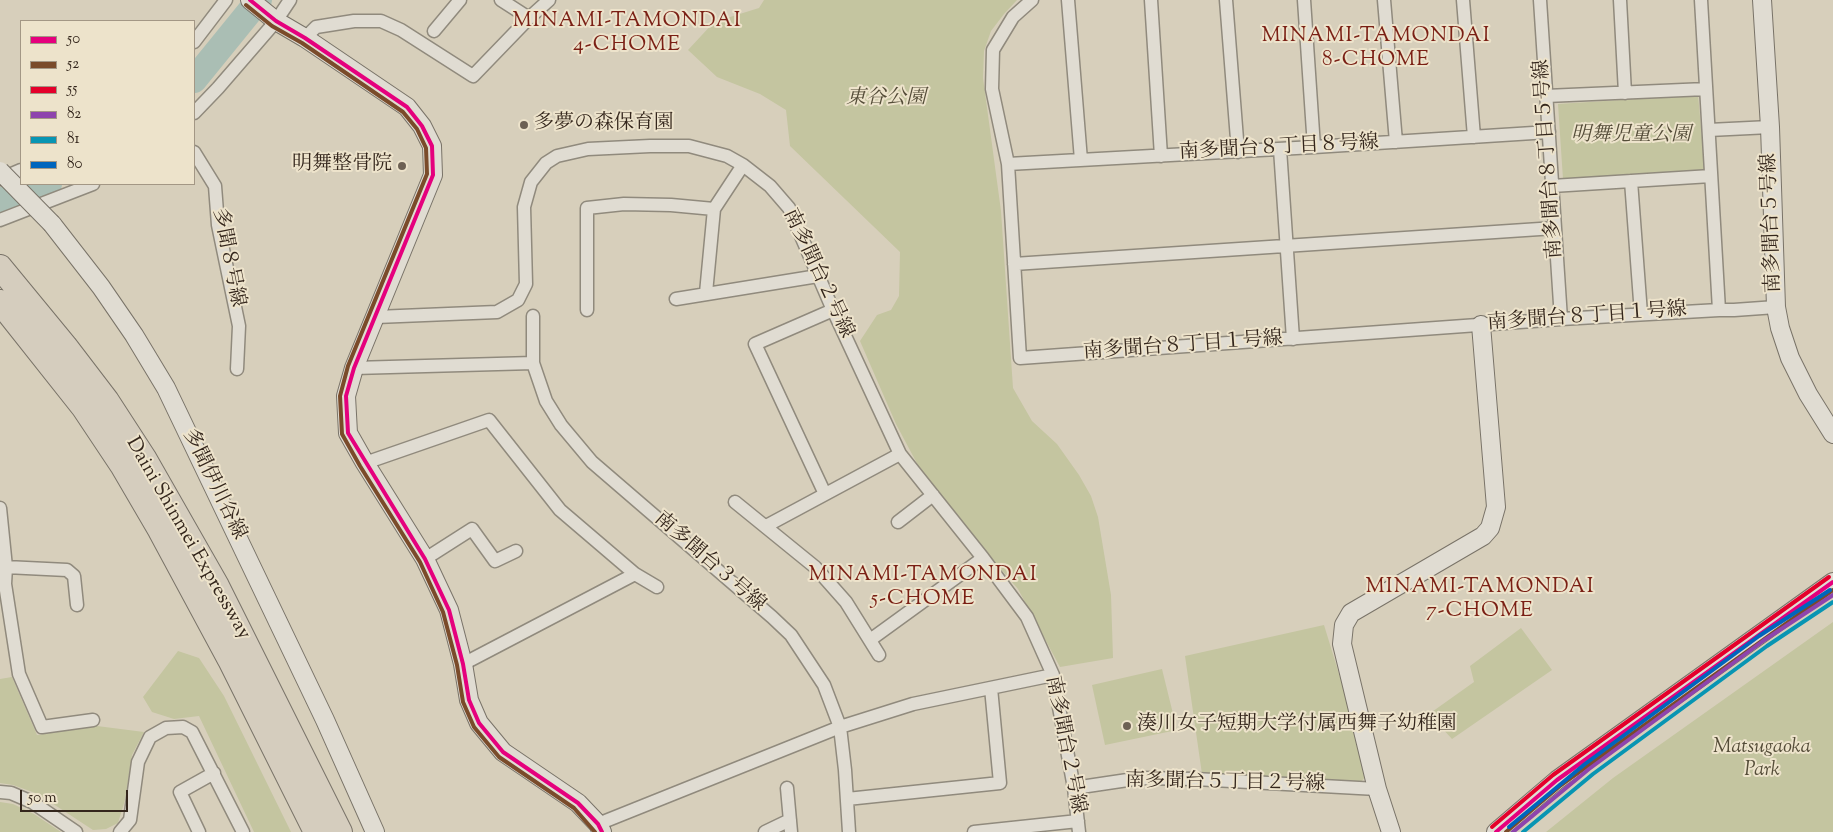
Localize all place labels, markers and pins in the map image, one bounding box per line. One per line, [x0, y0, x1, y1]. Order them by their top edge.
place label: 多夢の森保育園 [534, 113, 674, 137]
marker: 多夢の森保育園 [518, 119, 530, 131]
place label: 明舞整骨院 [292, 154, 392, 178]
marker: 明舞整骨院 [396, 160, 408, 172]
place label: 湊川女子短期大学付属西舞子幼稚園 [1137, 714, 1457, 738]
marker: 湊川女子短期大学付属西舞子幼稚園 [1121, 720, 1133, 732]

